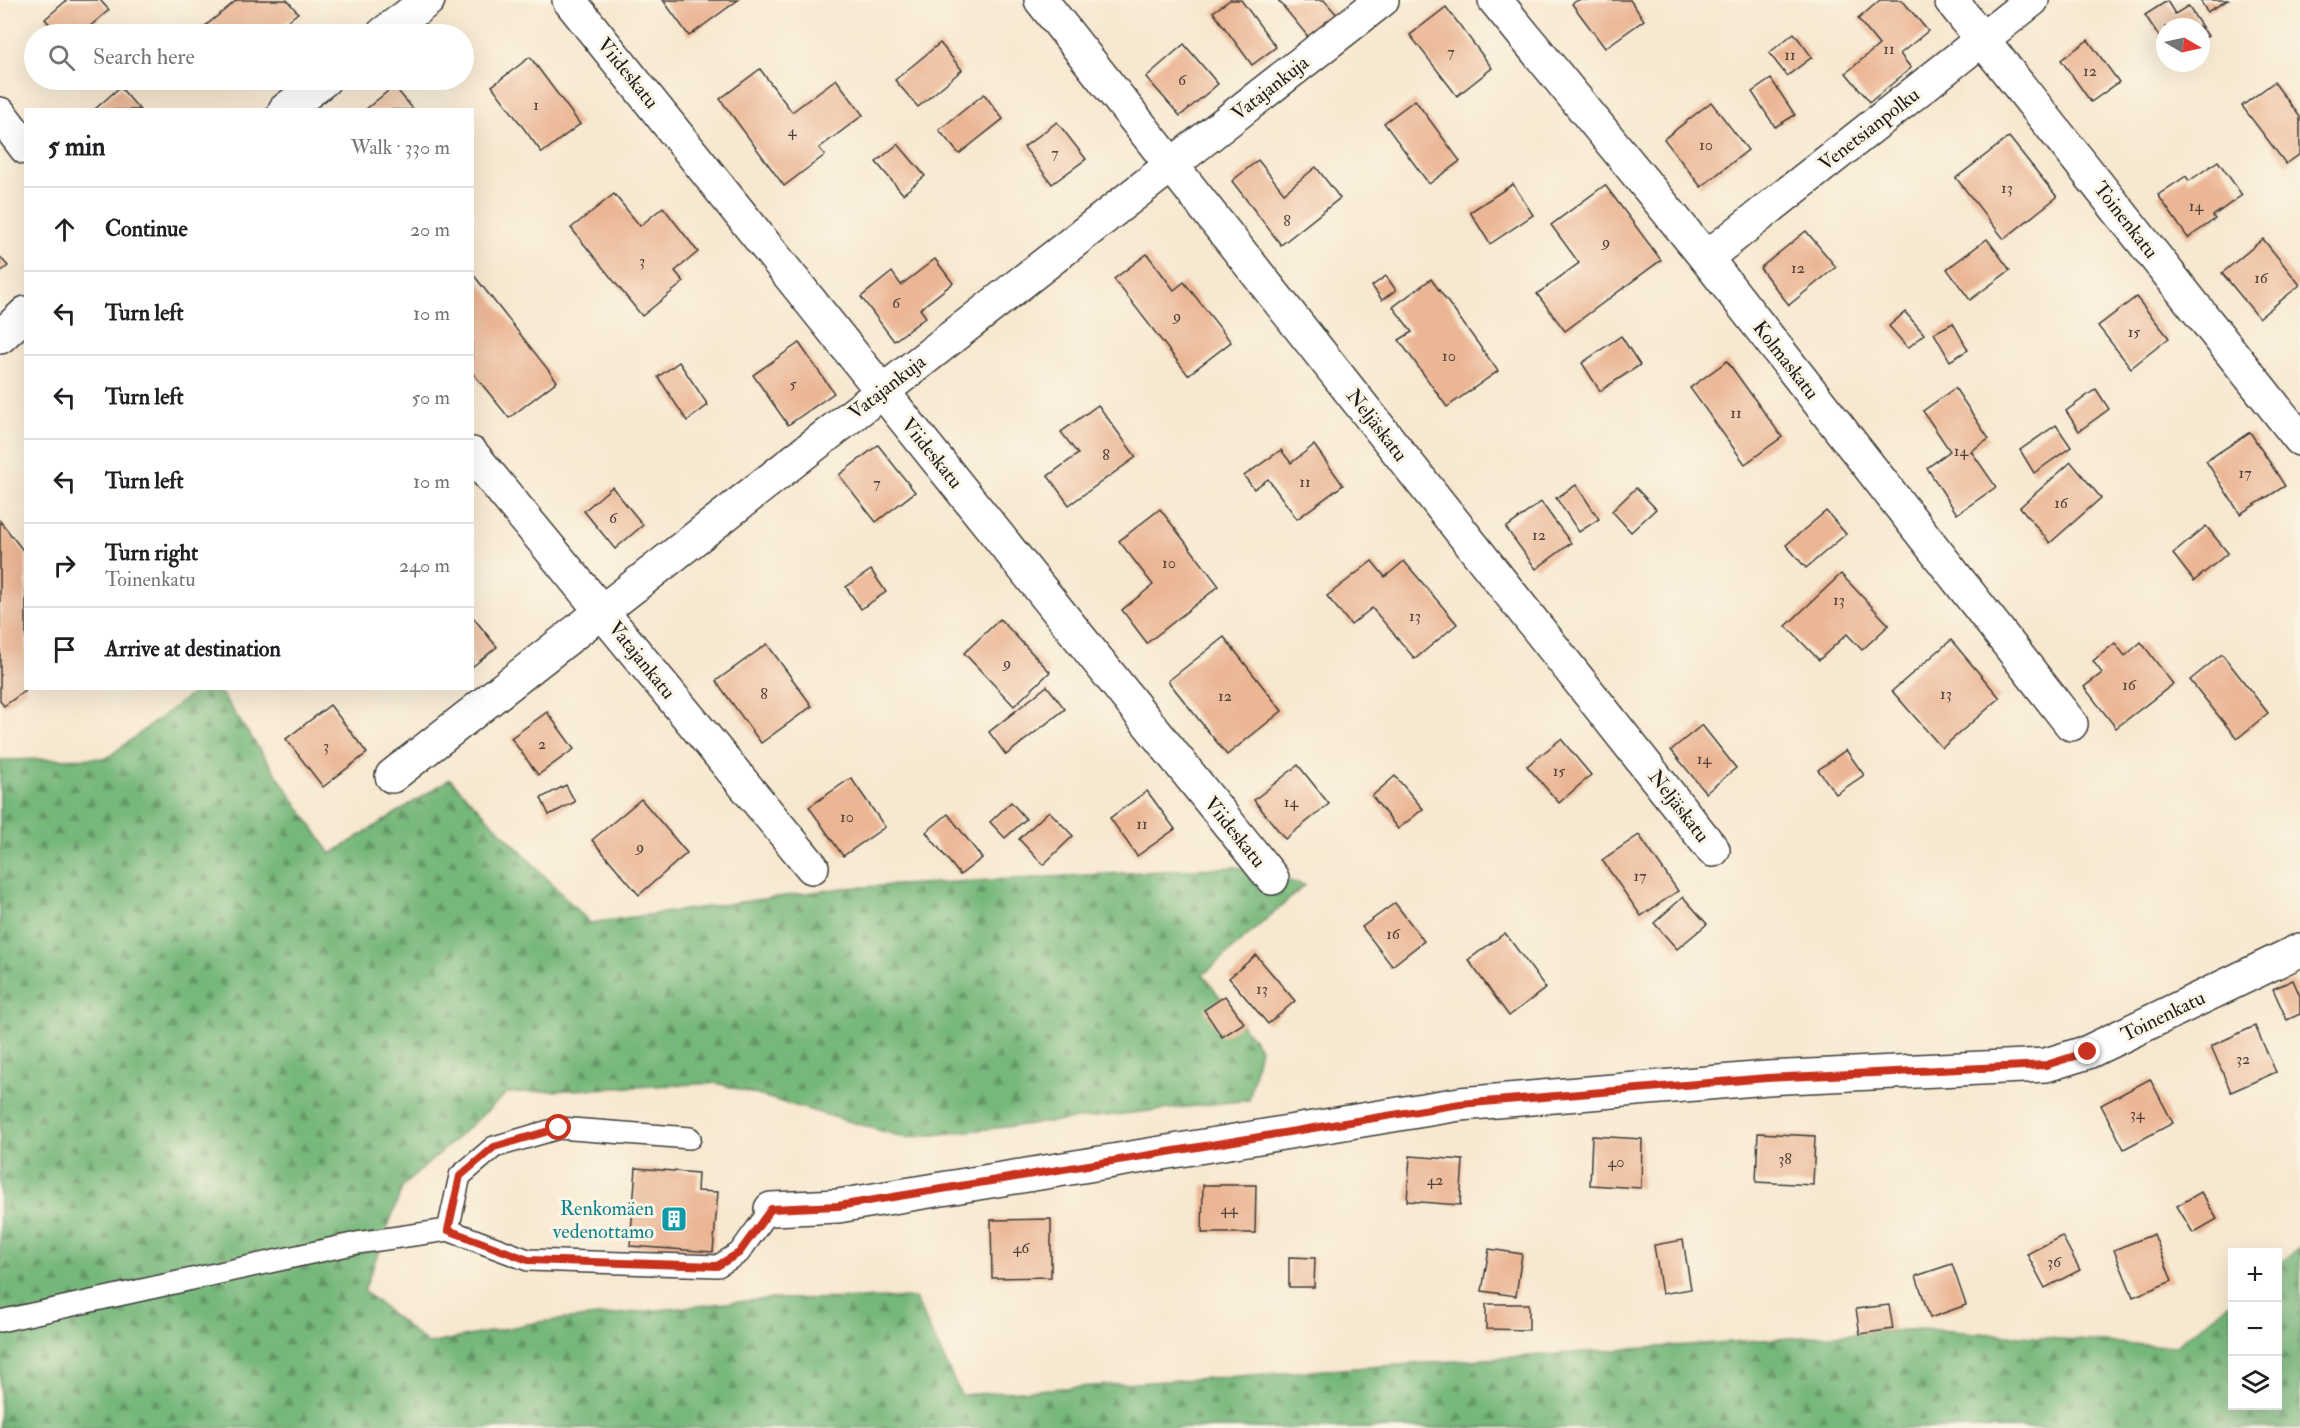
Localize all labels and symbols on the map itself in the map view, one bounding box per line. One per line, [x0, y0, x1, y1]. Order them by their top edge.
north arrow [2156, 18, 2210, 72]
street label: Viideskatu [592, 32, 664, 114]
house number: 11 [1883, 39, 1895, 59]
house number: 7 [1447, 42, 1455, 62]
house number: 11 [1784, 45, 1796, 65]
street label: Vatajankuja [1226, 50, 1314, 126]
house number: 12 [2083, 61, 2097, 81]
house number: 6 [1178, 70, 1187, 90]
street label: Venetsianpolku [1814, 82, 1925, 177]
house number: 1 [533, 95, 539, 115]
house number: 4 [788, 121, 798, 141]
house number: 10 [1699, 135, 1713, 155]
house number: 7 [1051, 143, 1059, 163]
street label: Toinenkatu [2088, 177, 2164, 263]
house number: 13 [2001, 178, 2013, 198]
house number: 14 [2189, 196, 2205, 216]
house number: 8 [1283, 211, 1291, 231]
house number: 9 [1601, 232, 1610, 252]
house number: 3 [639, 251, 645, 271]
house number: 12 [1791, 258, 1805, 278]
house number: 16 [2254, 268, 2269, 288]
house number: 6 [892, 293, 901, 313]
house number: 9 [1172, 306, 1181, 326]
street label: Kolmaskatu [1747, 316, 1825, 404]
house number: 15 [2128, 322, 2140, 342]
house number: 10 [1442, 346, 1456, 366]
street label: Vatajankuja [843, 349, 931, 425]
house number: 5 [789, 374, 797, 394]
street label: Neljäskatu [1341, 384, 1413, 466]
house number: 11 [1730, 403, 1742, 423]
street label: Viideskatu [896, 412, 968, 494]
house number: 14 [1954, 441, 1970, 461]
house number: 8 [1102, 445, 1110, 465]
house number: 17 [2238, 463, 2252, 483]
house number: 11 [1299, 472, 1311, 492]
house number: 7 [873, 473, 881, 493]
house number: 16 [2054, 493, 2069, 513]
house number: 6 [609, 508, 618, 528]
house number: 12 [1532, 525, 1546, 545]
house number: 10 [1162, 553, 1176, 573]
house number: 13 [1833, 590, 1845, 610]
house number: 13 [1409, 606, 1421, 626]
street label: Vatajankatu [603, 616, 681, 704]
house number: 9 [1002, 653, 1011, 673]
house number: 16 [2122, 675, 2137, 695]
house number: 8 [760, 684, 768, 704]
house number: 13 [1940, 684, 1952, 704]
house number: 12 [1218, 686, 1232, 706]
house number: 2 [538, 734, 546, 754]
house number: 3 [323, 736, 329, 756]
house number: 14 [1697, 749, 1713, 769]
house number: 15 [1553, 761, 1565, 781]
street label: Neljäskatu [1643, 765, 1715, 847]
street label: Viideskatu [1199, 791, 1271, 873]
house number: 14 [1284, 792, 1300, 812]
house number: 10 [840, 807, 854, 827]
house number: 11 [1136, 814, 1148, 834]
house number: 9 [635, 837, 644, 857]
house number: 17 [1633, 866, 1647, 886]
house number: 16 [1386, 924, 1401, 944]
house number: 13 [1256, 979, 1268, 999]
street label: Toinenkatu [2117, 985, 2209, 1047]
route end [2074, 1038, 2100, 1064]
house number: 32 [2236, 1049, 2250, 1069]
house number: 34 [2130, 1104, 2146, 1124]
route start [545, 1114, 571, 1140]
house number: 38 [1778, 1149, 1792, 1169]
house number: 40 [1608, 1152, 1624, 1172]
house number: 42 [1427, 1170, 1443, 1190]
place label: Renkomäen vedenottamo [552, 1196, 654, 1244]
house number: 44 [1220, 1199, 1239, 1219]
building icon: Renkomäen vedenottamo [659, 1204, 689, 1234]
house number: 46 [1013, 1238, 1030, 1258]
house number: 36 [2047, 1252, 2062, 1272]

